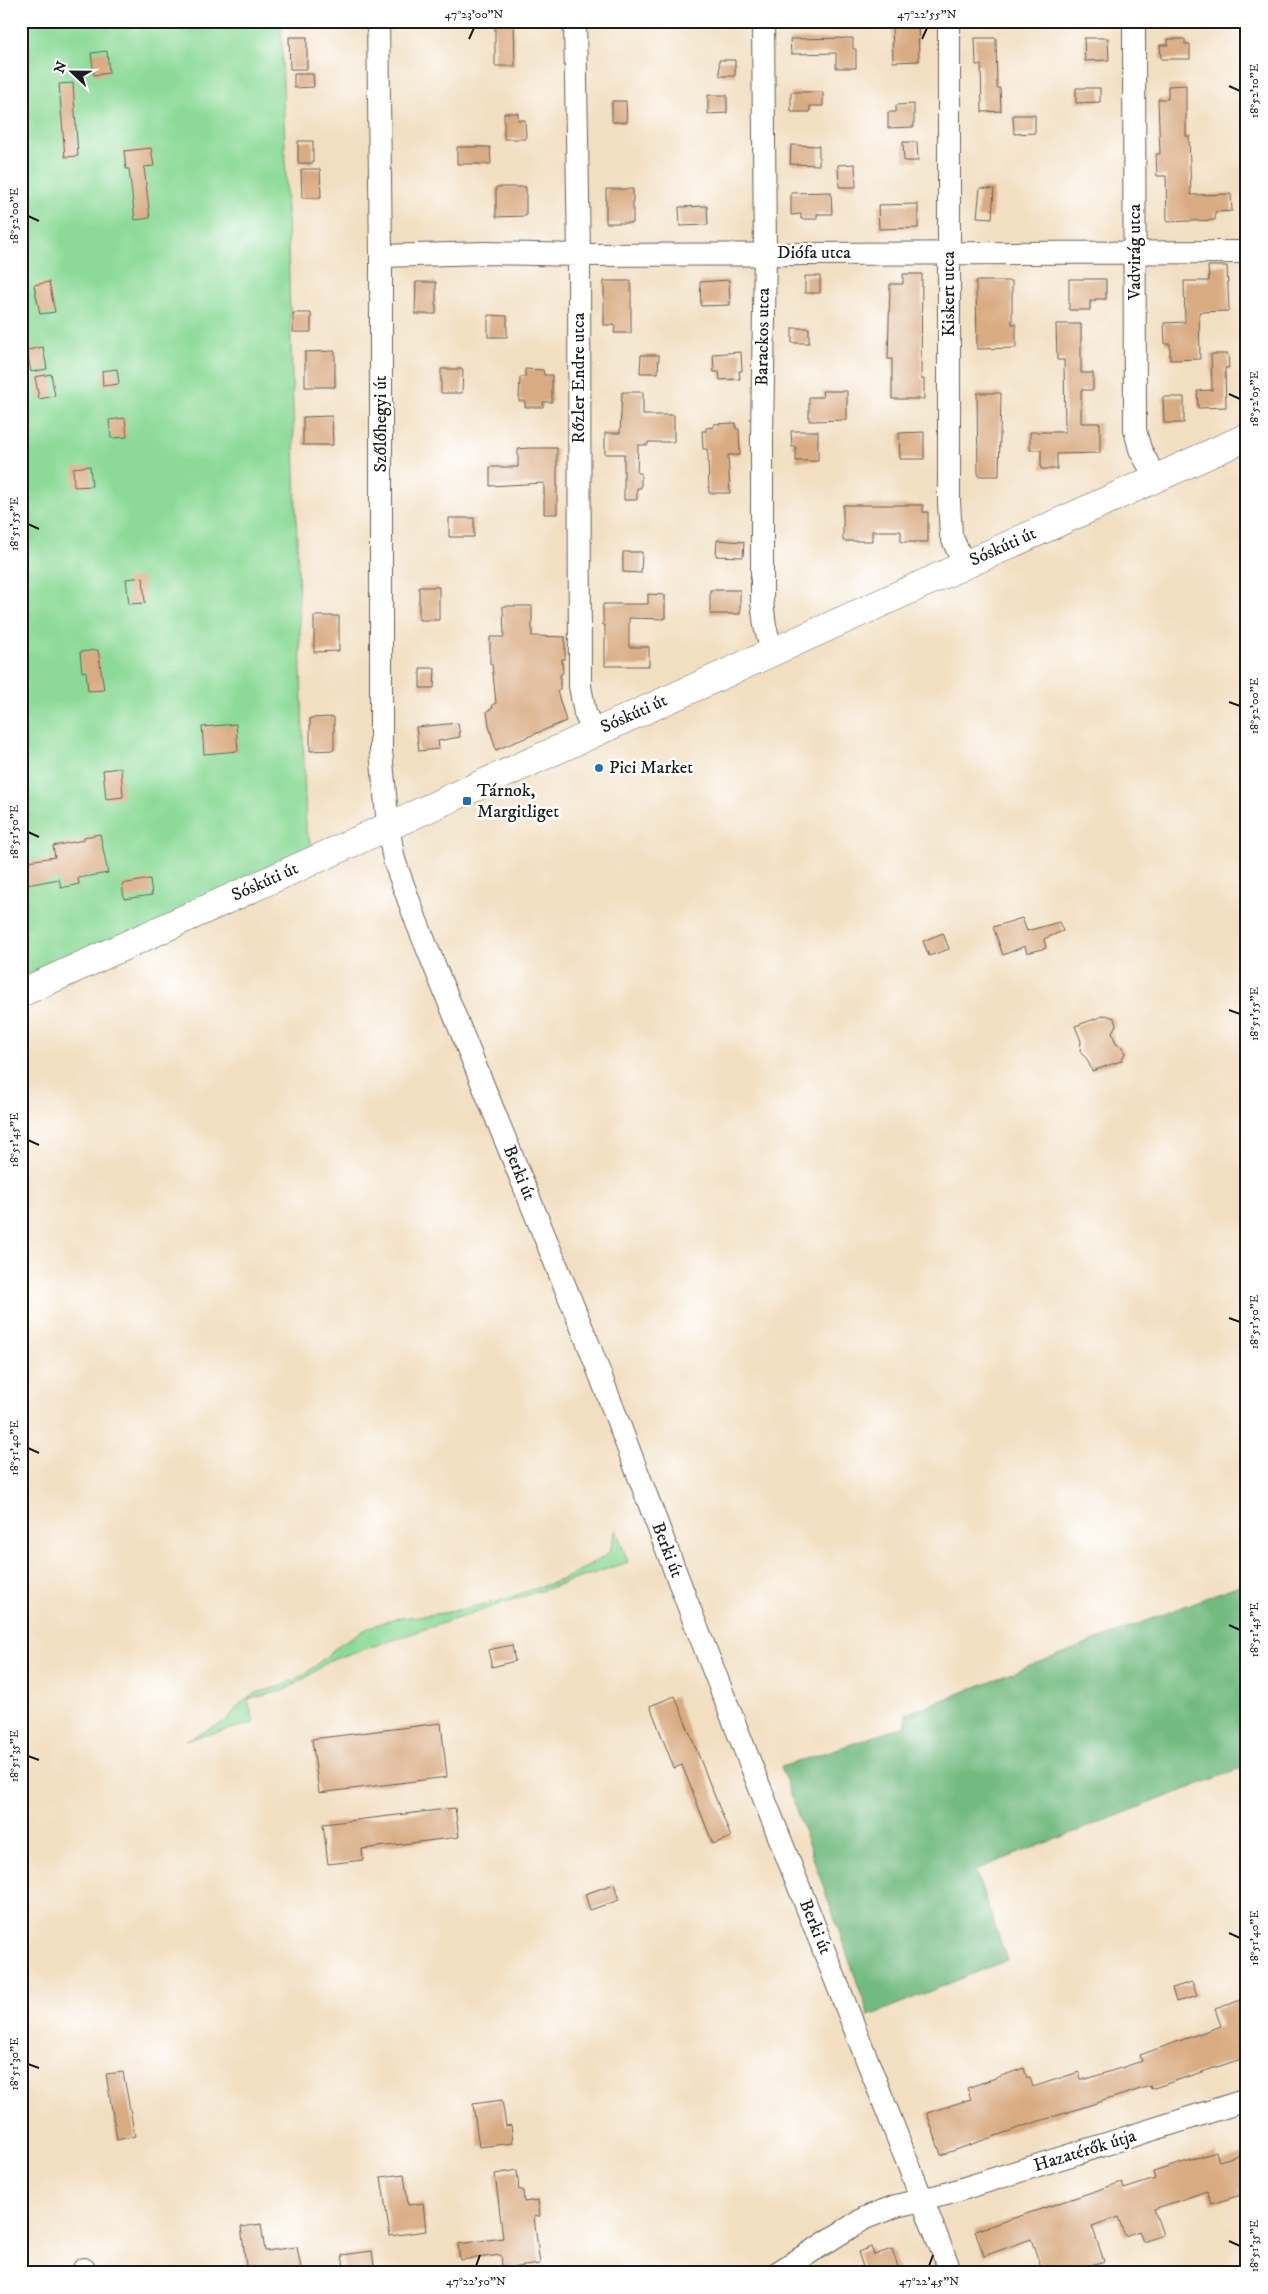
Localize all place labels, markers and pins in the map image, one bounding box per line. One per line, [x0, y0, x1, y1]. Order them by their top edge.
place label: Pici Market [609, 757, 693, 779]
marker: Pici Market [593, 762, 605, 774]
place label: Tárnok, Margitliget [477, 780, 559, 823]
marker: Tárnok, Margitliget [461, 795, 473, 807]

